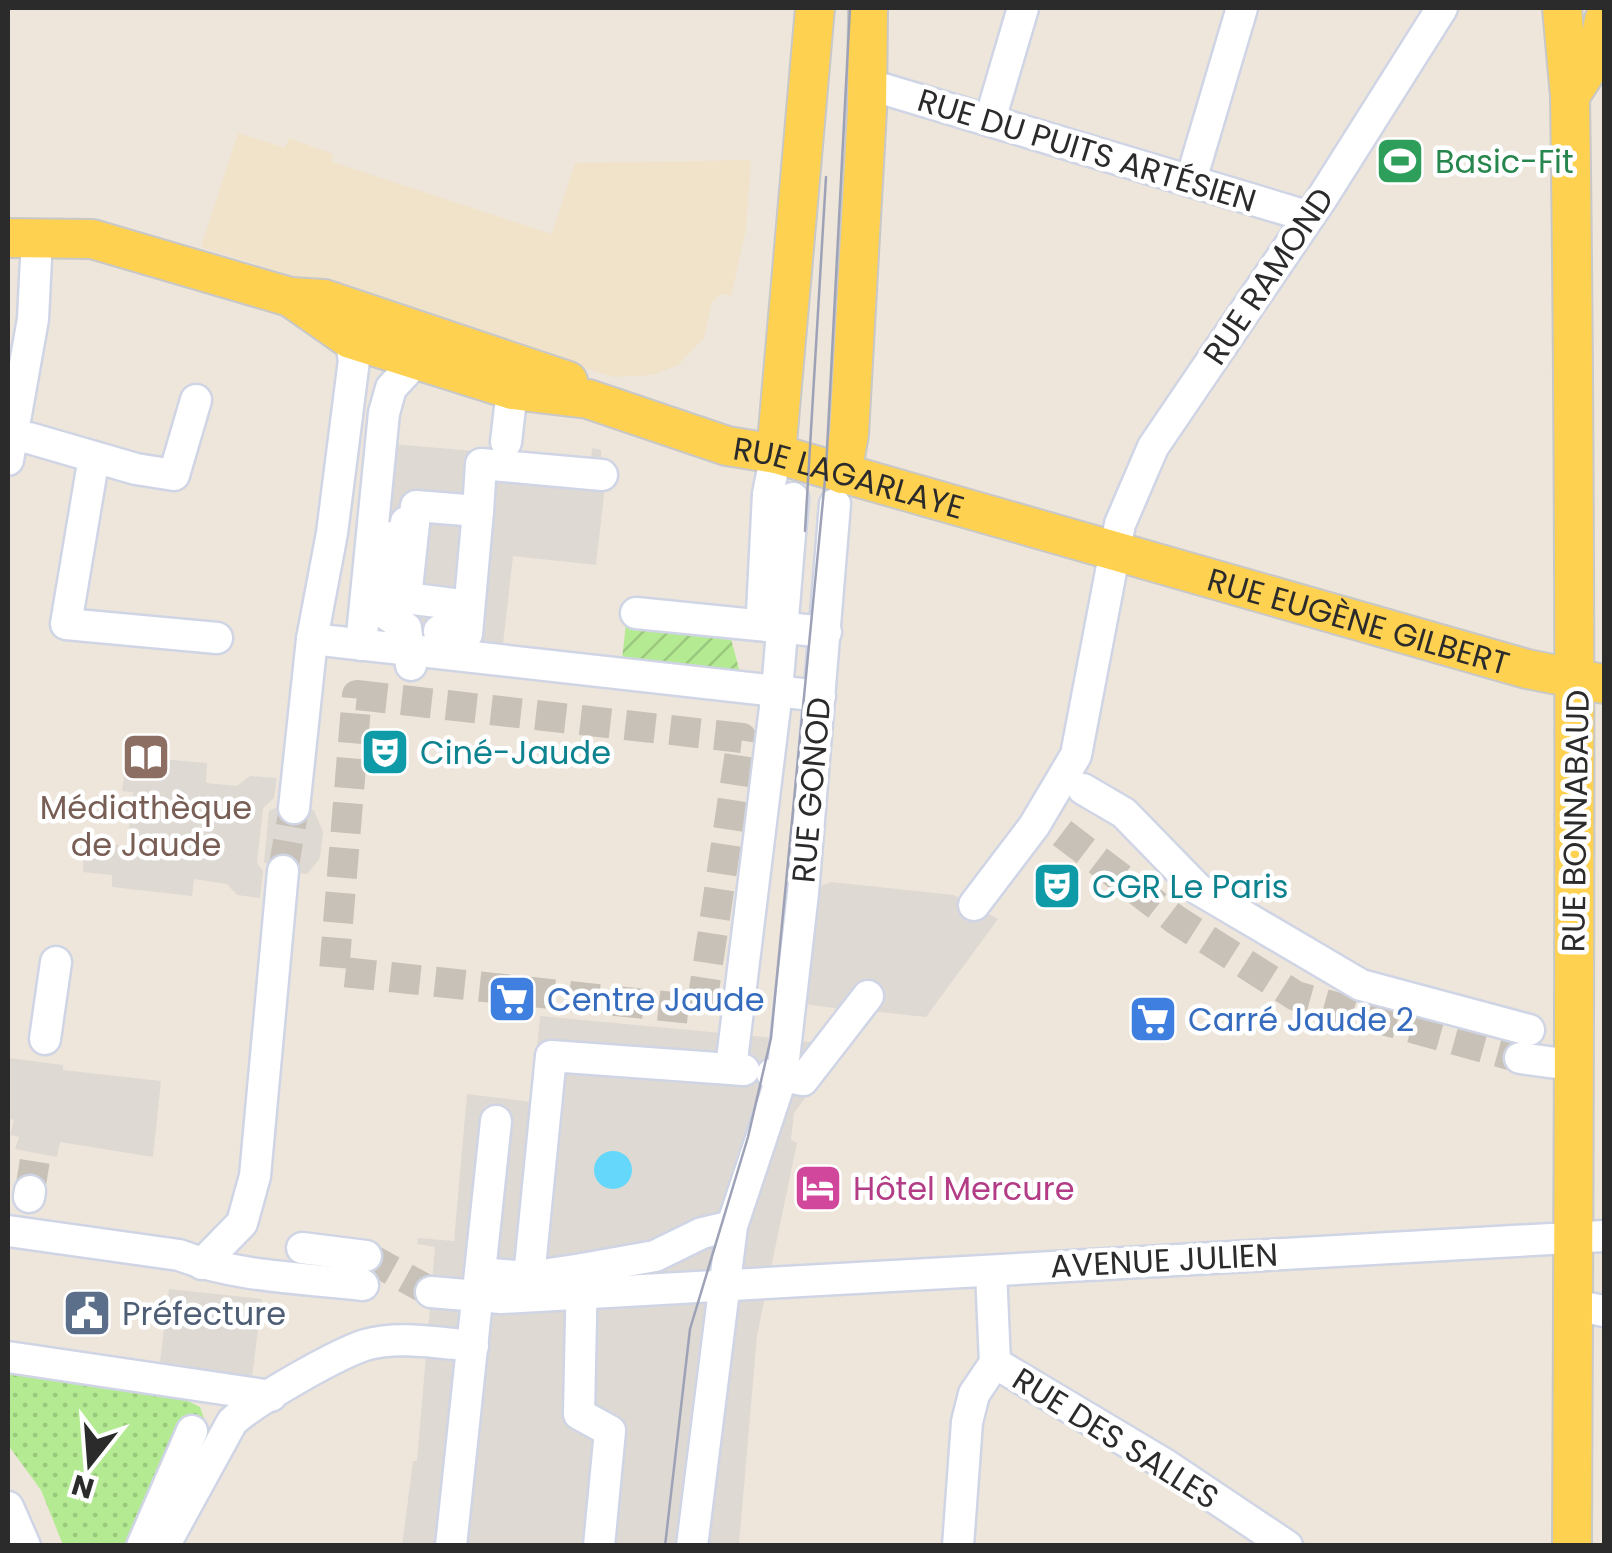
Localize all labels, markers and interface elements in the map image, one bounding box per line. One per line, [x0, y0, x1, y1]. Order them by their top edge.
street label: RUE DU PUITS ARTÉSIEN [912, 77, 1262, 223]
sports icon: Basic-Fit [1374, 135, 1426, 187]
place label: Basic-Fit [1435, 139, 1574, 184]
street label: RUE RAMOND [1192, 178, 1344, 374]
street label: RUE LAGARLAYE [730, 425, 970, 529]
street label: RUE EUGÈNE GILBERT [1202, 556, 1515, 685]
street label: RUE BONNABAUD [1550, 689, 1600, 953]
street label: RUE GONOD [780, 695, 842, 885]
theatre icon: Ciné-Jaude [359, 726, 411, 778]
place label: Ciné-Jaude [420, 730, 611, 775]
library icon: Médiathèque de Jaude [120, 731, 172, 783]
place label: Médiathèque de Jaude [40, 785, 252, 867]
theatre icon: CGR Le Paris [1031, 860, 1083, 912]
place label: CGR Le Paris [1092, 864, 1288, 909]
supermarket icon: Centre Jaude [486, 973, 538, 1025]
place label: Centre Jaude [547, 977, 765, 1022]
supermarket icon: Carré Jaude 2 [1127, 993, 1179, 1045]
place label: Carré Jaude 2 [1188, 997, 1414, 1042]
hotel icon: Hôtel Mercure [792, 1162, 844, 1214]
place label: Hôtel Mercure [853, 1166, 1075, 1211]
street label: AVENUE JULIEN [1049, 1232, 1279, 1288]
public building icon: Préfecture [61, 1287, 113, 1339]
place label: Préfecture [122, 1291, 286, 1336]
street label: RUE DES SALLES [1004, 1356, 1228, 1520]
north arrow [40, 1413, 140, 1513]
text: N [67, 1465, 99, 1508]

